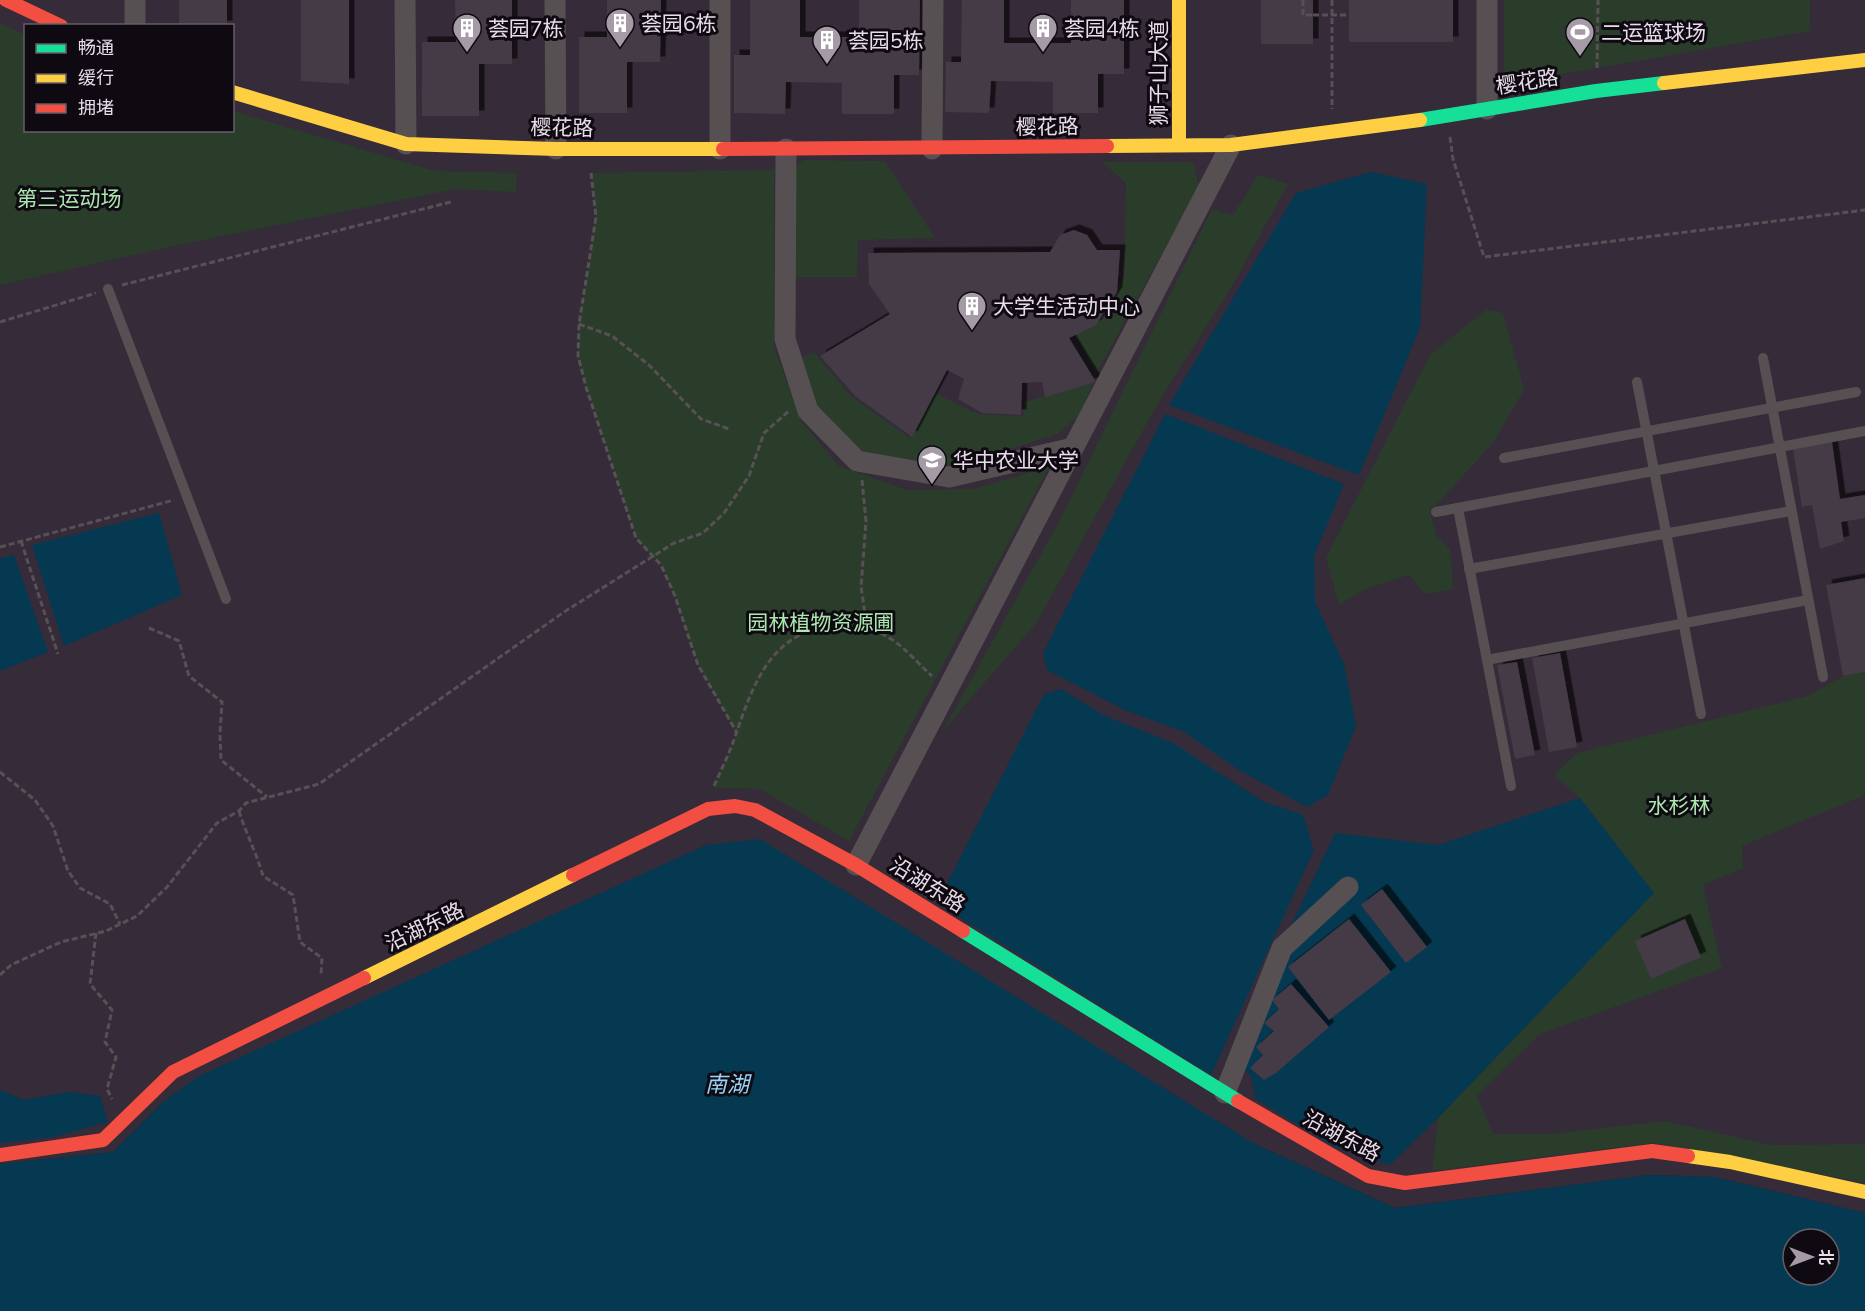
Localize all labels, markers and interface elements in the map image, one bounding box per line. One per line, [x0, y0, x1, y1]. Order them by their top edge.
building icon: 荟园6栋 [604, 7, 636, 49]
place label: 荟园6栋 [641, 10, 717, 36]
building icon: 荟园7栋 [451, 12, 483, 54]
building icon: 荟园4栋 [1027, 12, 1059, 54]
place label: 荟园7栋 [488, 15, 564, 41]
place label: 荟园4栋 [1064, 15, 1140, 41]
sports icon: 二运篮球场 [1564, 16, 1596, 58]
place label: 二运篮球场 [1601, 19, 1706, 45]
street label: 狮子山大道 [1145, 21, 1171, 126]
legend [24, 24, 234, 132]
building icon: 荟园5栋 [811, 24, 843, 66]
place label: 荟园5栋 [848, 27, 924, 53]
text: 畅通 [78, 36, 114, 59]
street label: 樱花路 [1494, 63, 1560, 99]
text: 缓行 [78, 66, 114, 89]
text: 拥堵 [78, 96, 114, 119]
street label: 樱花路 [1015, 112, 1079, 140]
street label: 樱花路 [530, 113, 594, 141]
park label: 第三运动场 [17, 185, 122, 211]
building icon: 大学生活动中心 [956, 290, 988, 332]
place label: 大学生活动中心 [993, 293, 1140, 319]
school or university icon: 华中农业大学 [916, 444, 948, 486]
place label: 华中农业大学 [953, 447, 1079, 473]
park label: 园林植物资源圃 [748, 609, 895, 635]
park label: 水杉林 [1648, 792, 1711, 818]
street label: 沿湖东路 [885, 851, 971, 917]
street label: 沿湖东路 [381, 896, 467, 956]
water label: 南湖 [705, 1070, 752, 1098]
street label: 沿湖东路 [1299, 1104, 1385, 1166]
north arrow [1781, 1227, 1841, 1287]
text: 北 [1816, 1249, 1836, 1265]

